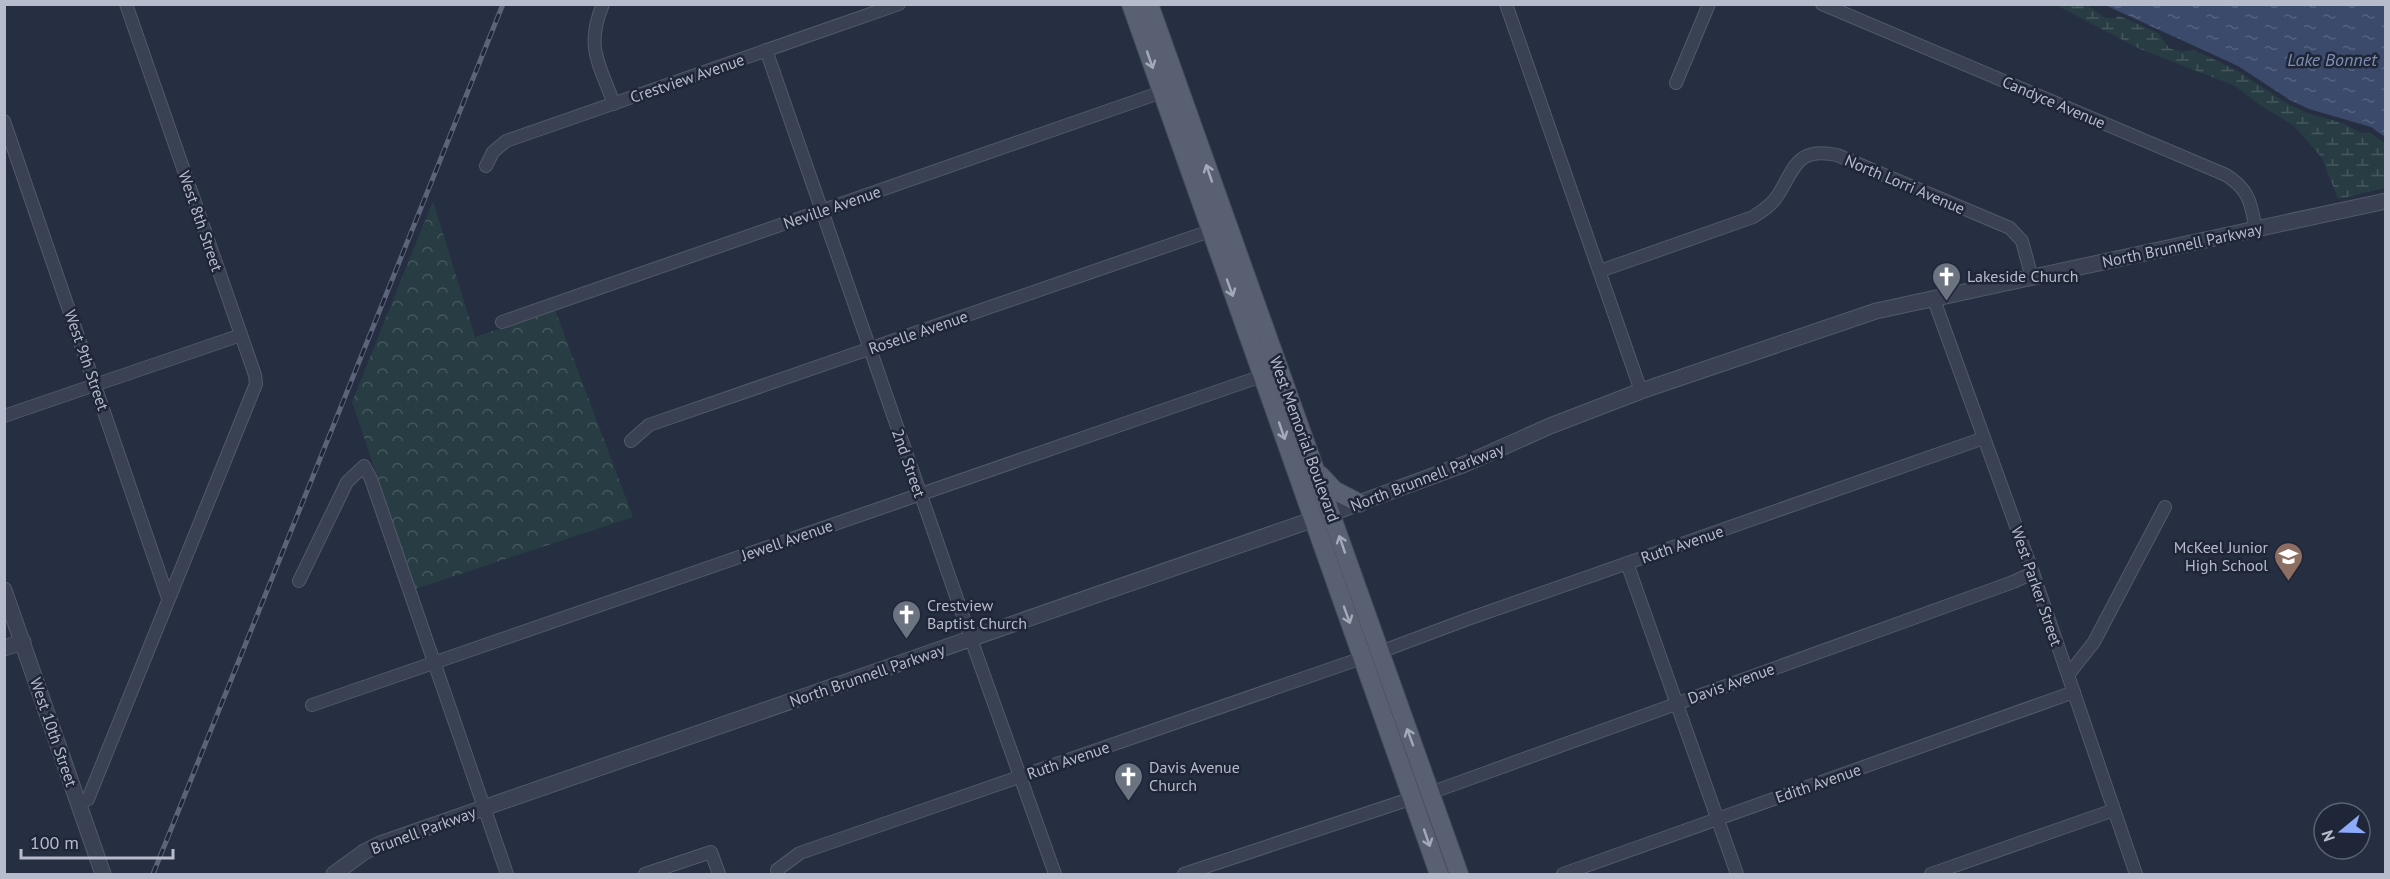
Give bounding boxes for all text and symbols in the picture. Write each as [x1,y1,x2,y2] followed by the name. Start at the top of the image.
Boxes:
[2287,48,2378,71] water label: Lake Bonnet
[627,49,747,107] street label: Crestview Avenue
[1146,50,1157,69] one-way arrow
[1999,71,2109,133] street label: Candyce Avenue
[1842,150,1968,218] street label: North Lorri Avenue
[1202,164,1213,183] one-way arrow
[174,168,228,275] street label: West 8th Street
[781,181,883,233] street label: Neville Avenue
[2100,218,2264,272] street label: North Brunnell Parkway
[1930,260,1962,302] church icon: Lakeside Church
[1967,266,2078,286] place label: Lakeside Church
[1226,278,1237,297] one-way arrow
[866,306,970,358] street label: Roselle Avenue
[60,307,114,414] street label: West 9th Street
[1266,353,1344,525] street label: West Memorial Boulevard
[1277,421,1288,440] one-way arrow
[888,426,930,500] street label: 2nd Street
[1347,438,1507,516] street label: North Brunnell Parkway
[738,515,835,565] street label: Jewell Avenue
[1638,521,1726,567] street label: Ruth Avenue
[2007,524,2067,649] street label: West Parker Street
[1336,535,1347,554] one-way arrow
[2174,537,2269,575] place label: McKeel Junior High School
[2273,540,2305,582] school or university icon: McKeel Junior High School
[927,595,1027,633] place label: Crestview Baptist Church
[890,598,922,640] church icon: Crestview Baptist Church
[1342,605,1353,624] one-way arrow
[787,639,948,711] street label: North Brunnell Parkway
[1685,658,1777,708] street label: Davis Avenue
[26,675,82,790] street label: West 10th Street
[1404,728,1415,747] one-way arrow
[1024,737,1112,783] street label: Ruth Avenue
[1149,757,1240,795] place label: Davis Avenue Church
[1772,759,1864,807] street label: Edith Avenue
[1112,760,1144,802] church icon: Davis Avenue Church
[2312,801,2372,861] north arrow
[368,802,479,858] street label: Brunell Parkway
[21,822,172,860] scale bar
[1422,828,1433,847] one-way arrow
[2317,828,2339,844] text: N
[30,831,79,854] text: 100 m

